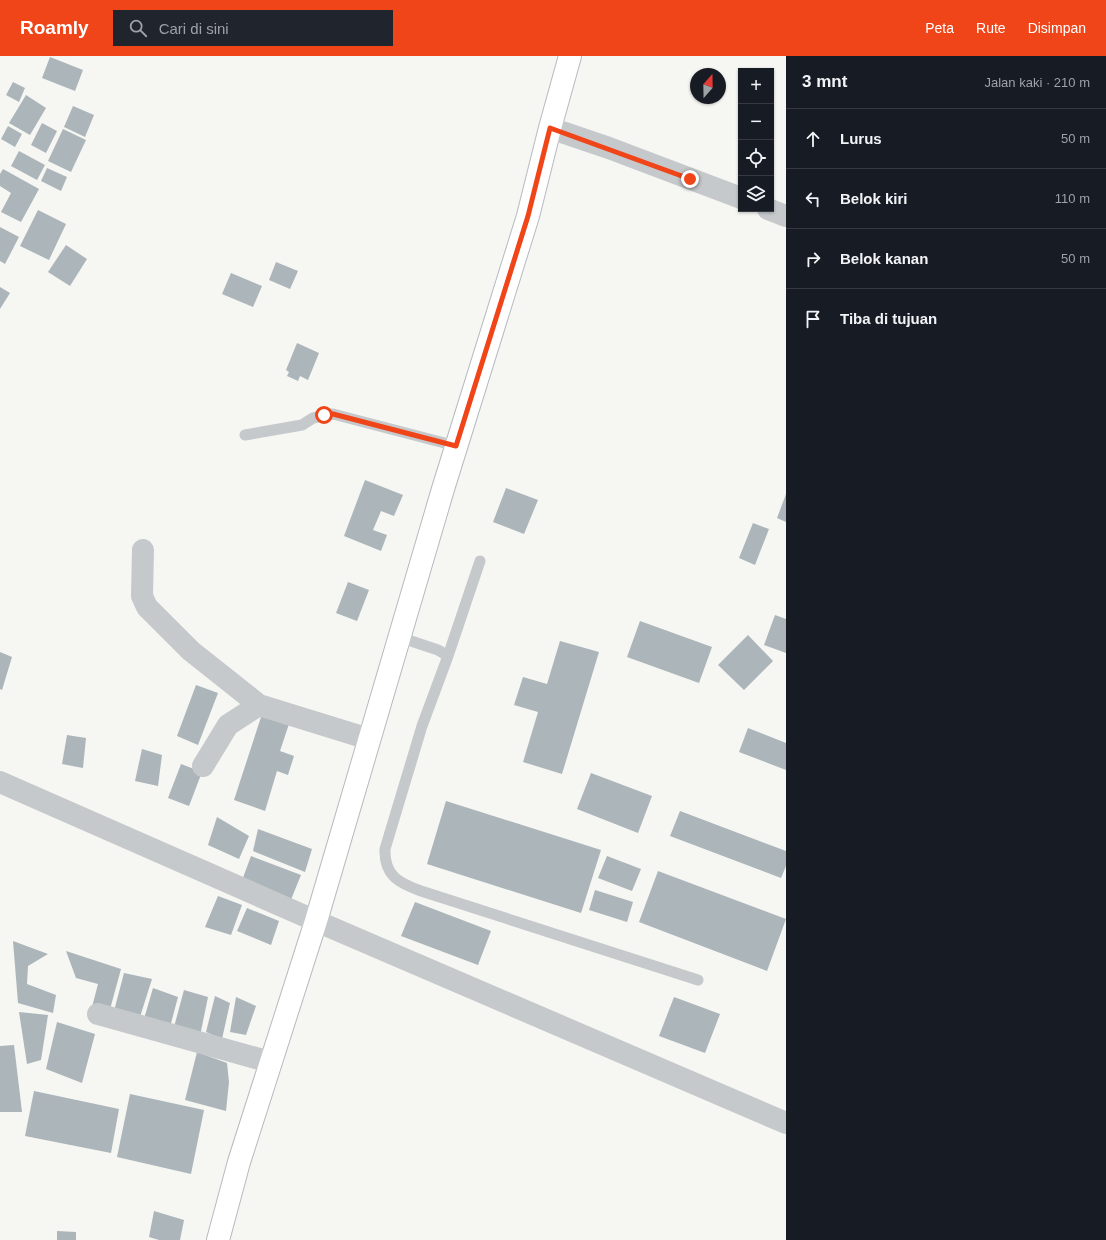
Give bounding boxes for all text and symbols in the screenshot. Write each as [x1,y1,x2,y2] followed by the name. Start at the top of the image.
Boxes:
[113,10,393,46] search box
[20,17,89,38] text: Roamly
[127,17,149,39] icon: search
[159,20,229,37] text: Cari di sini
[925,20,954,36] text: Peta
[976,20,1006,36] text: Rute
[1028,20,1086,36] text: Disimpan
[690,68,726,104] north arrow
[738,68,774,212] map controls
[738,68,774,104] button: +
[802,72,847,91] text: 3 mnt
[985,75,1090,90] text: Jalan kaki · 210 m
[738,104,774,140] button: −
[802,128,824,150] icon: ahead
[840,130,882,147] text: Lurus
[1061,131,1090,146] text: 50 m
[738,140,774,176] button: locate
[681,170,699,188] route end
[738,176,774,212] button: layers
[802,188,824,210] icon: left
[840,190,908,207] text: Belok kiri
[1055,191,1090,206] text: 110 m
[802,248,824,270] icon: right
[840,250,928,267] text: Belok kanan
[1061,251,1090,266] text: 50 m
[802,308,824,330] icon: arrive
[840,310,937,327] text: Tiba di tujuan
[315,406,333,424] route start

